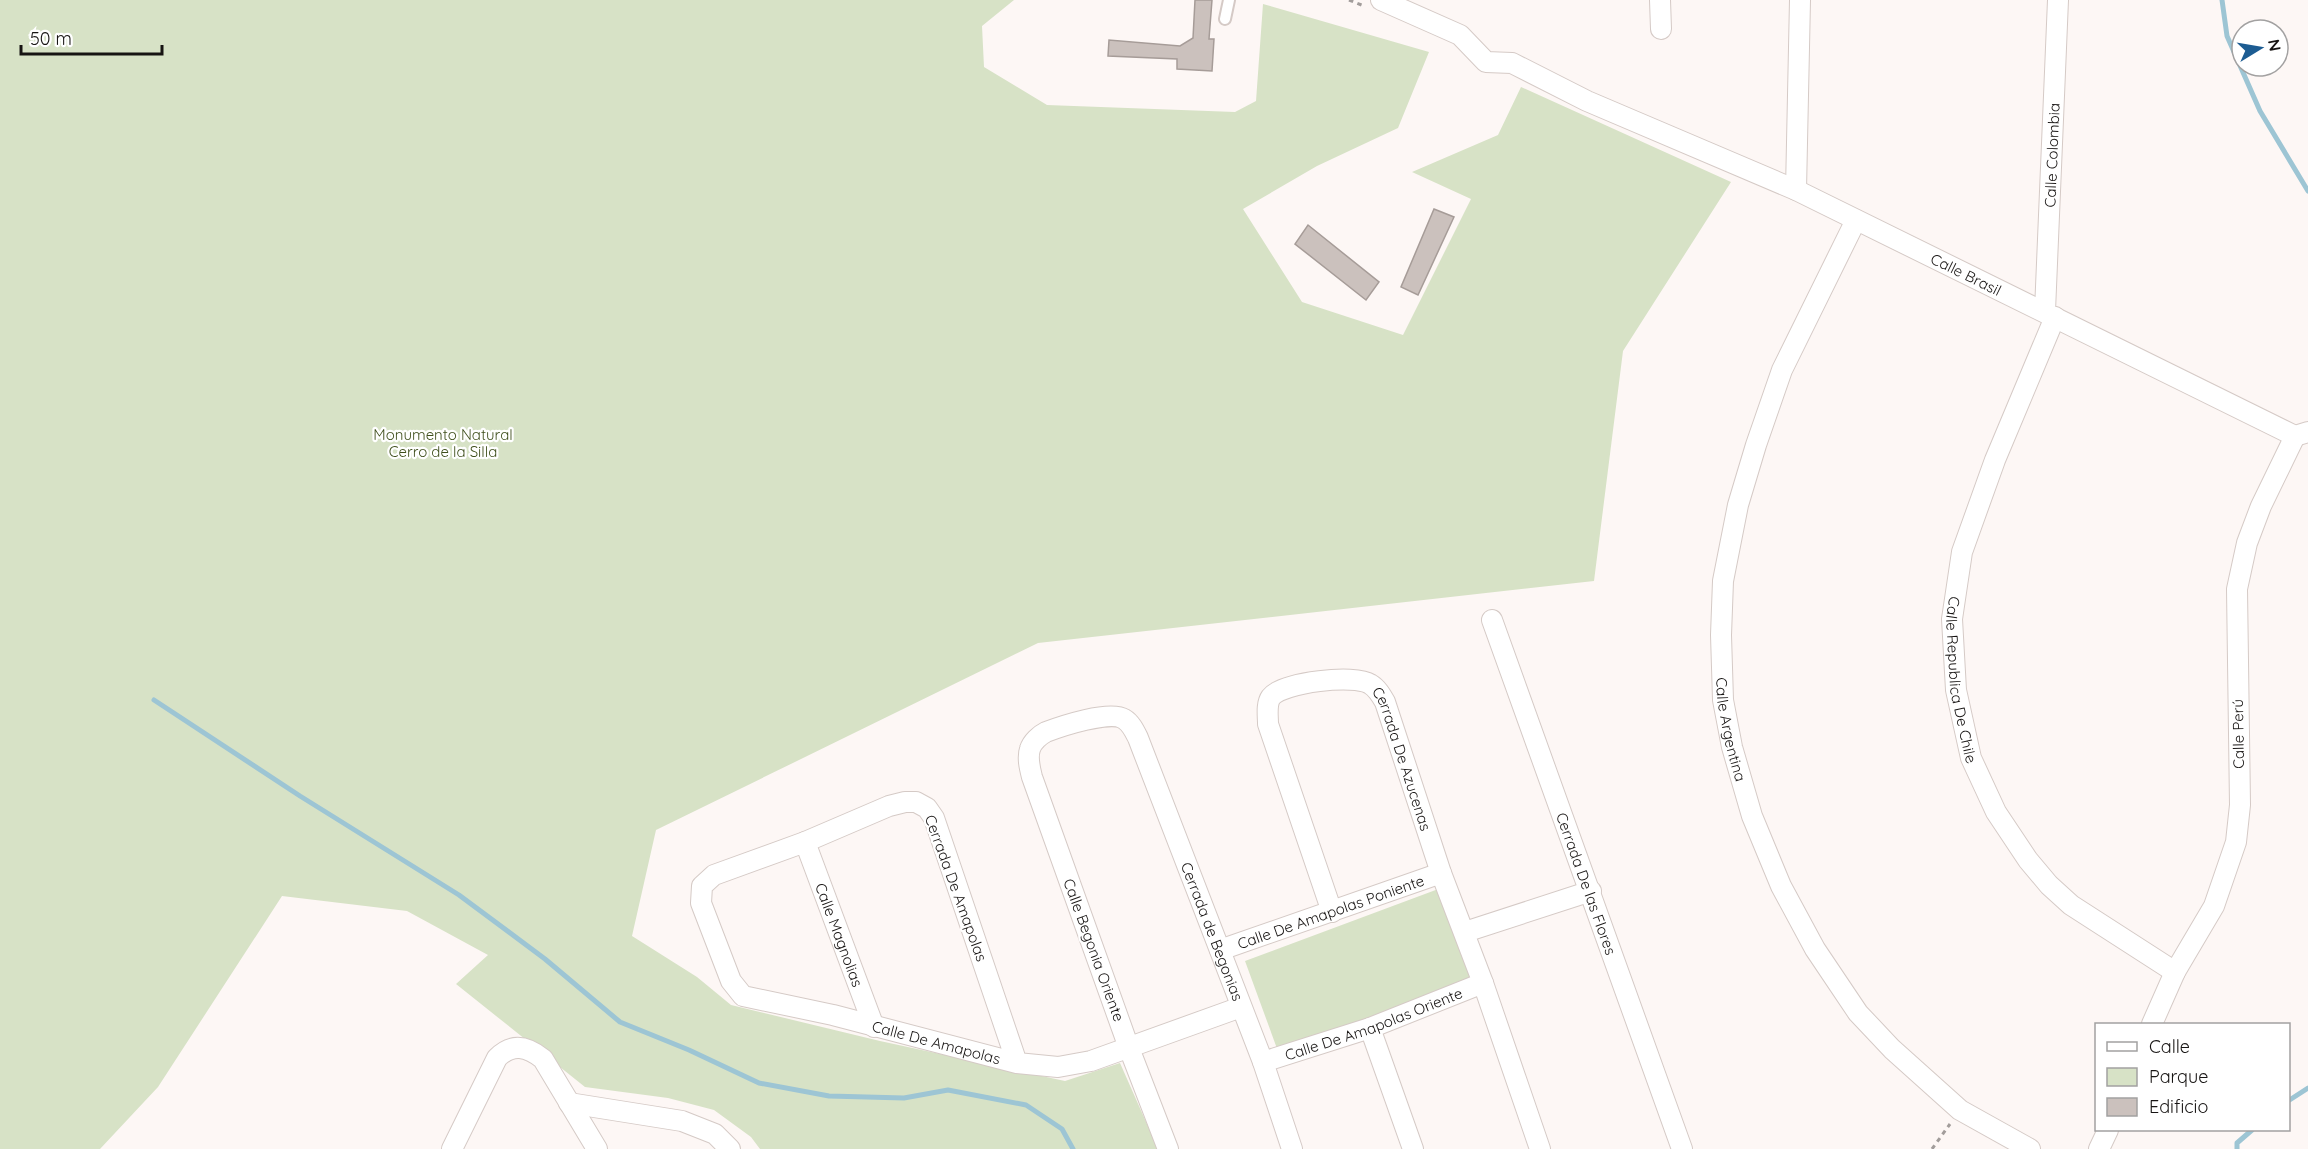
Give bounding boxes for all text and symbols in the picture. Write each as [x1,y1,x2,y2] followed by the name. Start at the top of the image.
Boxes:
[21,18,162,56] scale bar
[2230,18,2290,78] north arrow
[30,27,72,50] text: 50 m
[2264,37,2286,53] text: N
[2040,102,2063,208] street label: Calle Colombia
[1928,249,2005,299] street label: Calle Brasil
[373,425,513,461] park label: Monumento Natural Cerro de la Silla
[1943,595,1982,766] street label: Calle Republica De Chile
[1713,677,1751,783] street label: Calle Argentina
[1368,683,1436,833] street label: Cerrada De Azucenas
[2228,699,2248,769] street label: Calle Perú
[1552,810,1621,957] street label: Cerrada De las Flores
[921,812,991,964] street label: Cerrada De Amapolas
[1177,859,1248,1003] street label: Cerrada de Begonias
[1235,870,1426,953] street label: Calle De Amapolas Poniente
[1059,876,1129,1024] street label: Calle Begonia Oriente
[812,880,868,989] street label: Calle Magnolias
[1282,983,1465,1064] street label: Calle De Amapolas Oriente
[870,1016,1003,1068] street label: Calle De Amapolas
[2095,1023,2290,1131] legend
[2149,1035,2190,1058] text: Calle
[2149,1065,2208,1088] text: Parque
[2149,1095,2208,1118] text: Edificio

